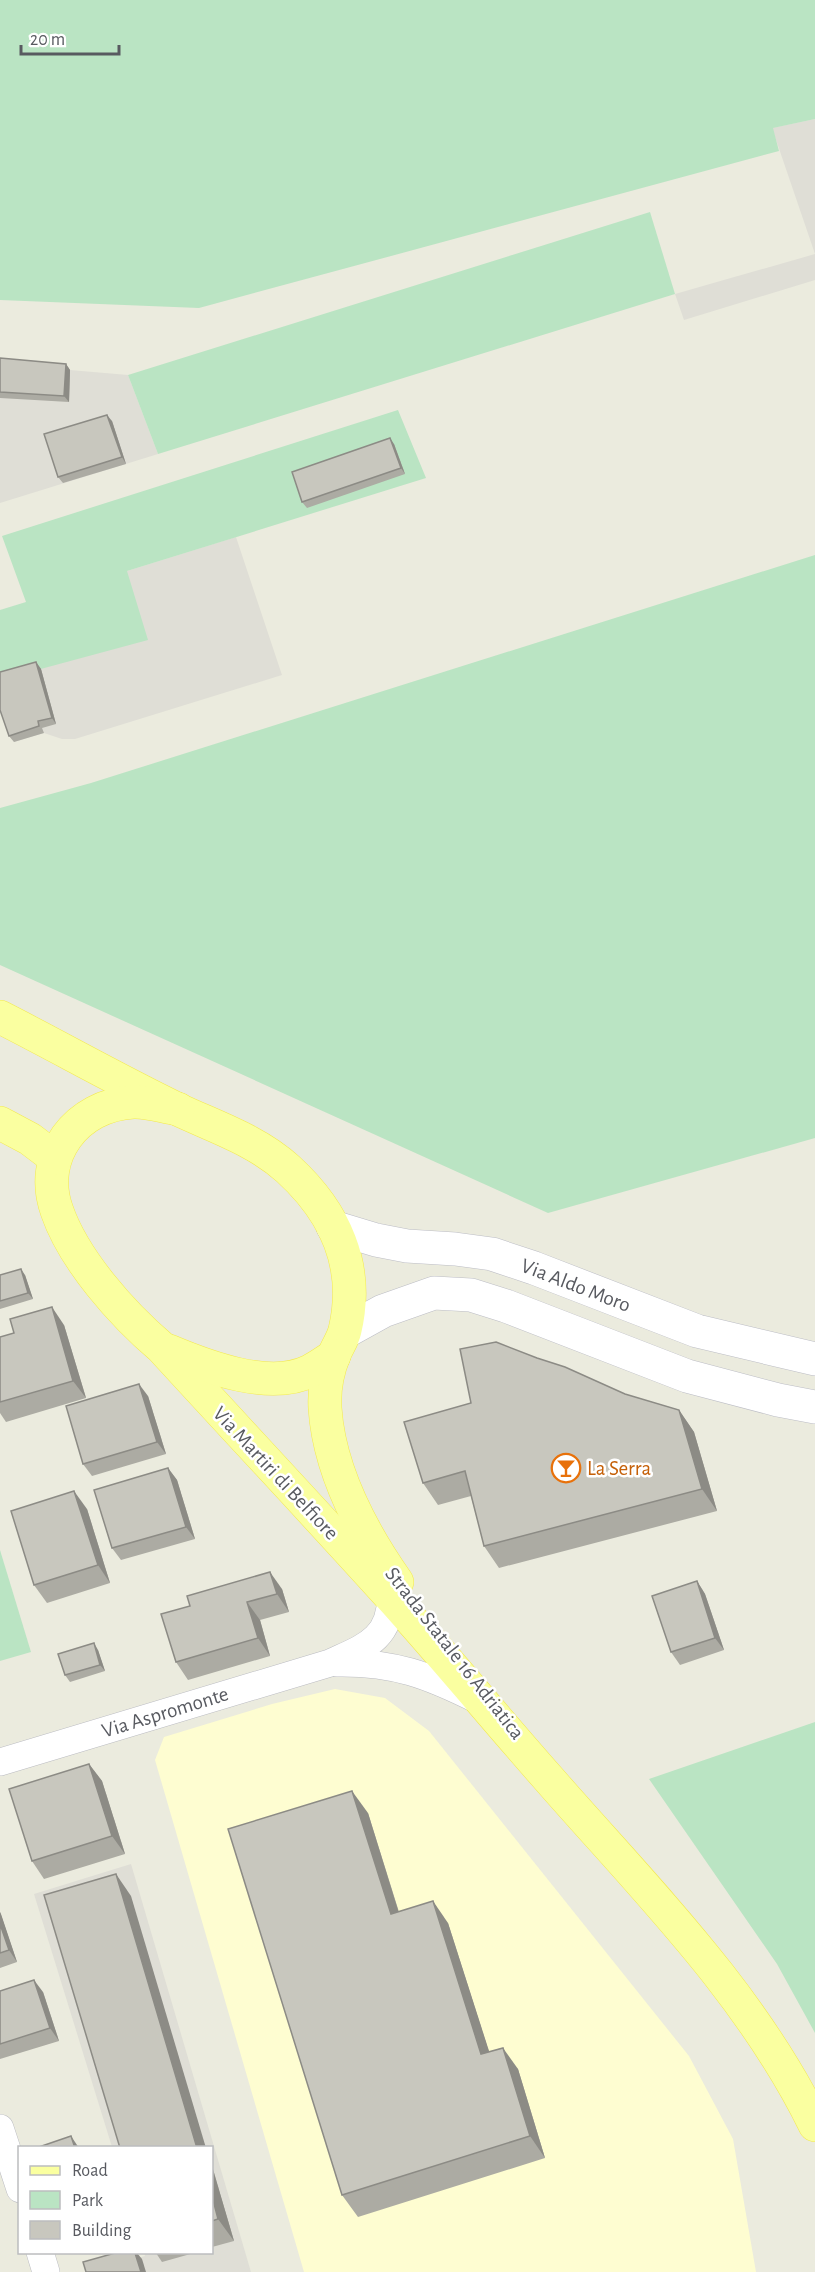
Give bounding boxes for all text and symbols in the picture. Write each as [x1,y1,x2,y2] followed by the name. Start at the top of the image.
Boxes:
[21,18,118,56] scale bar
[30,31,65,49] text: 20 m
[518,1255,633,1316] street label: Via Aldo Moro
[209,1403,342,1544] street label: Via Martiri di Belfiore
[550,1452,582,1484] bar icon: La Serra
[587,1458,651,1479] place label: La Serra
[381,1563,528,1744] street label: Strada Statale 16 Adriatica
[99,1683,231,1742] street label: Via Aspromonte
[18,2146,213,2254] legend
[72,2162,108,2180] text: Road
[72,2192,104,2210] text: Park
[72,2222,132,2240] text: Building

